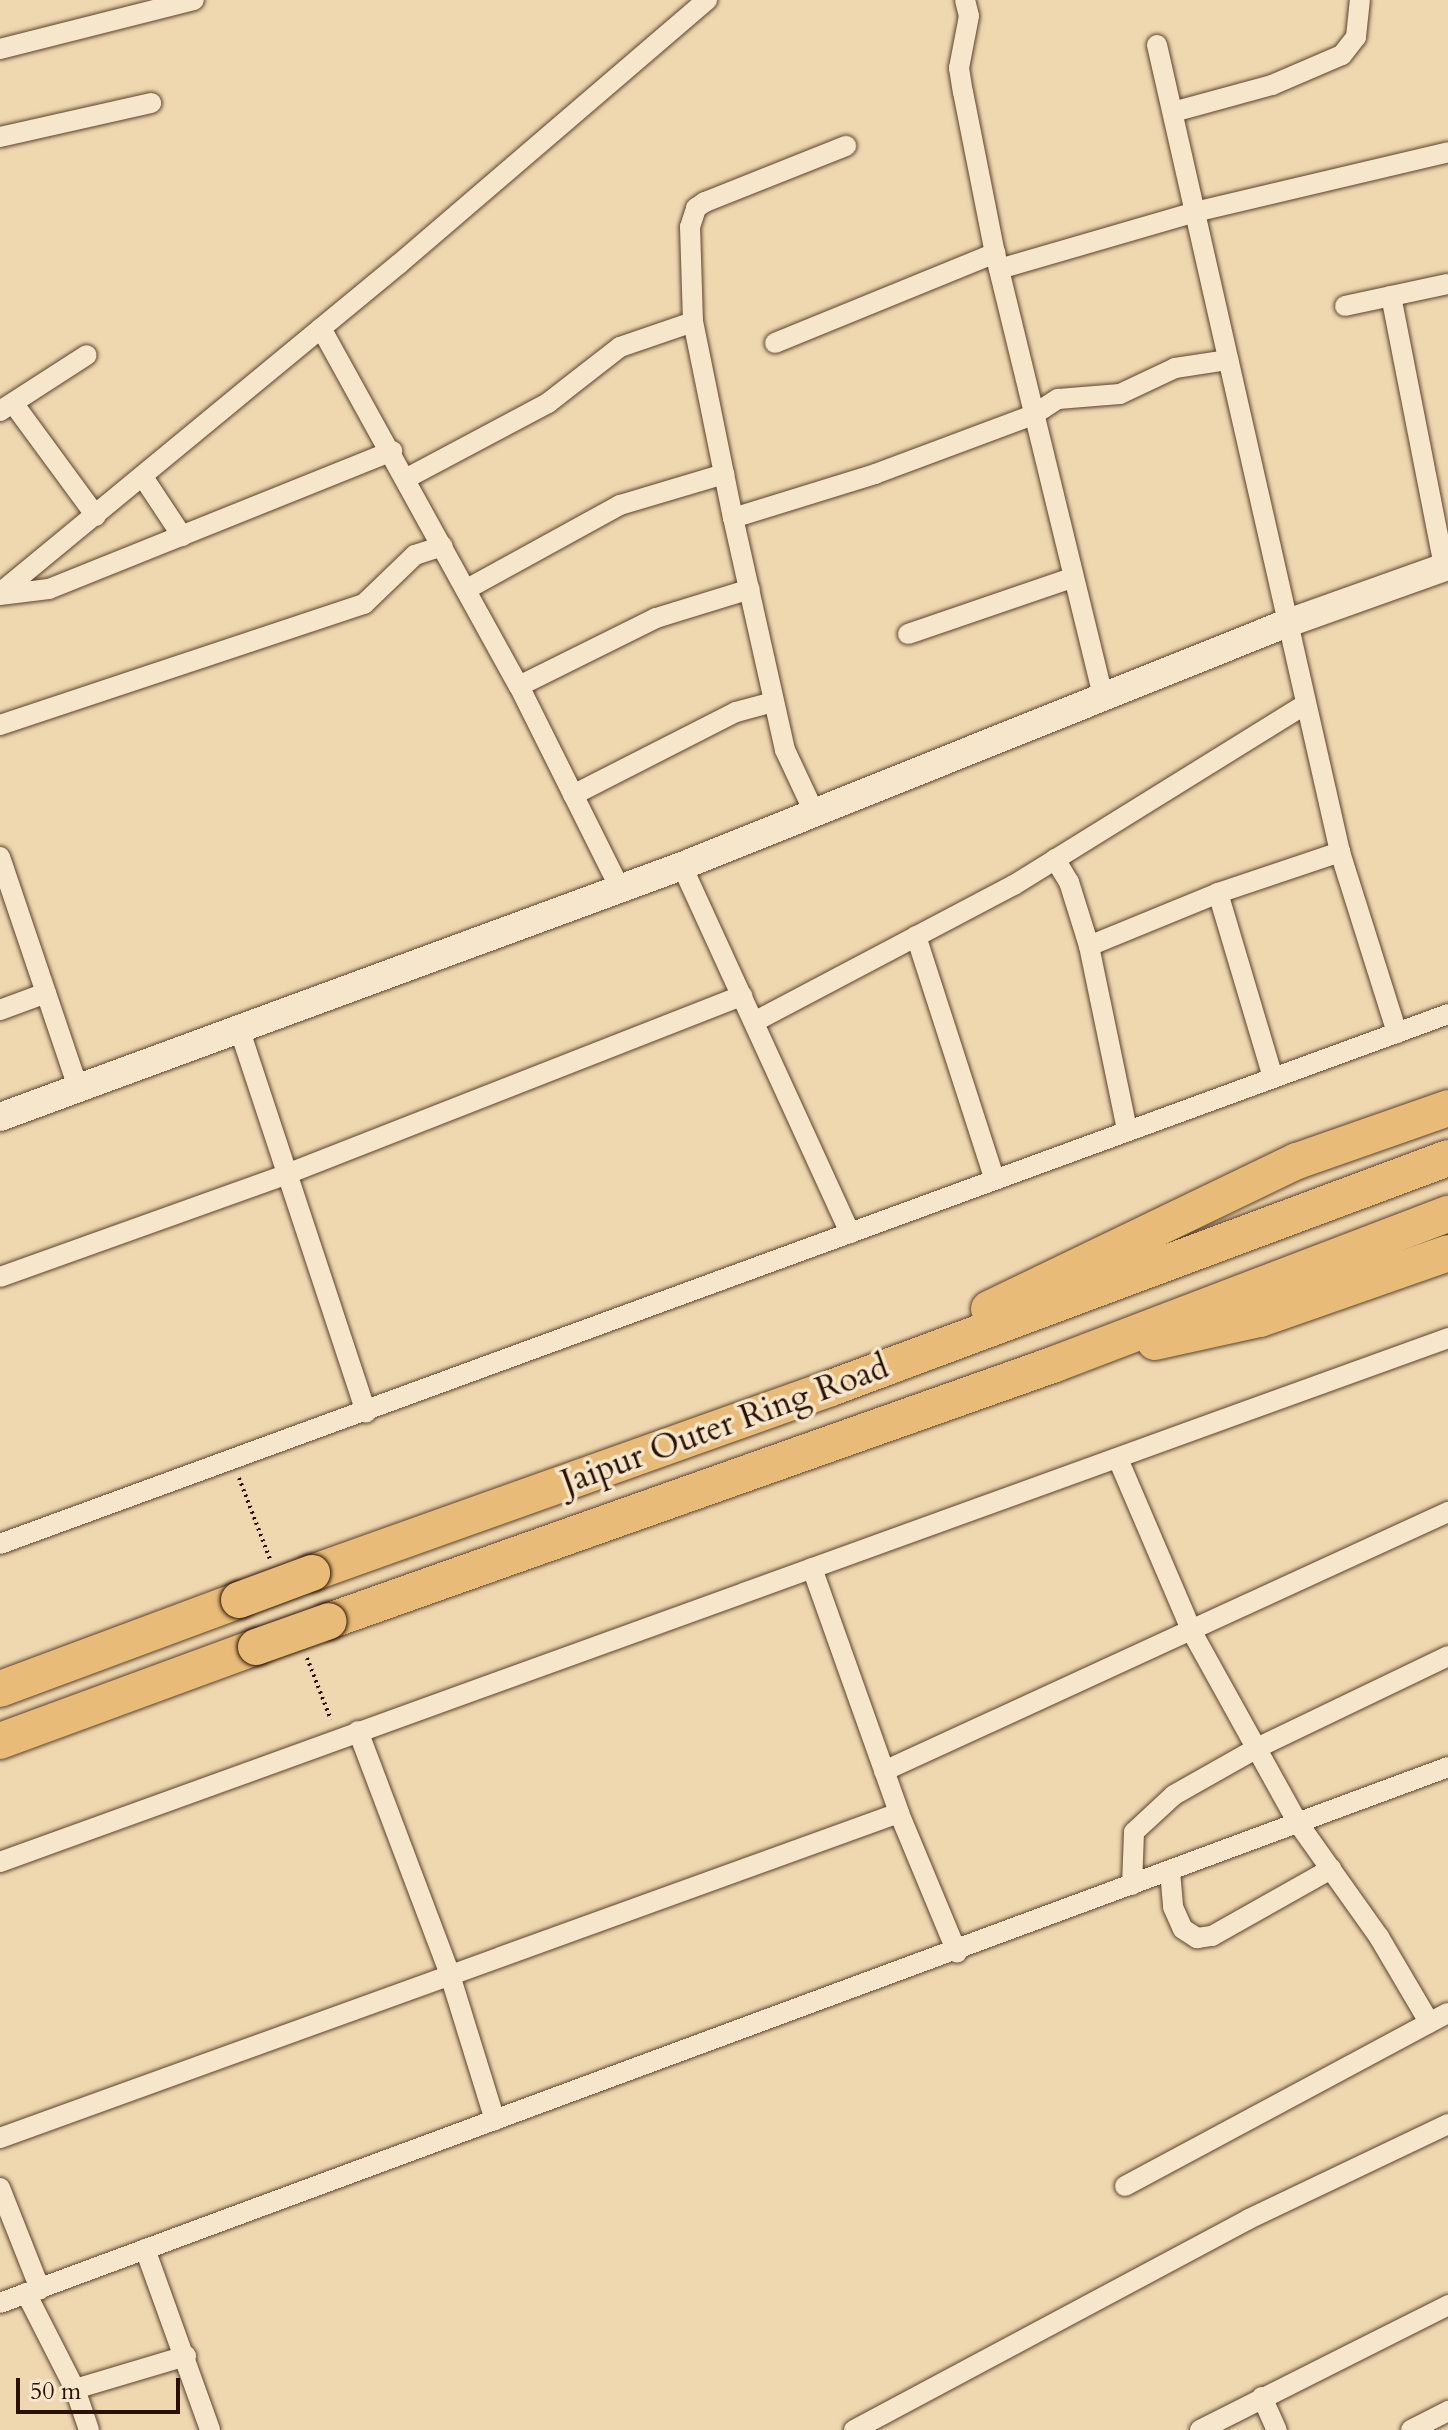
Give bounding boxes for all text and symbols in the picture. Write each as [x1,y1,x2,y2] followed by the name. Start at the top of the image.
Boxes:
[556,1347,894,1503] street label: Jaipur Outer Ring Road
[20,2362,184,2412] scale bar
[30,2375,81,2408] text: 50 m

